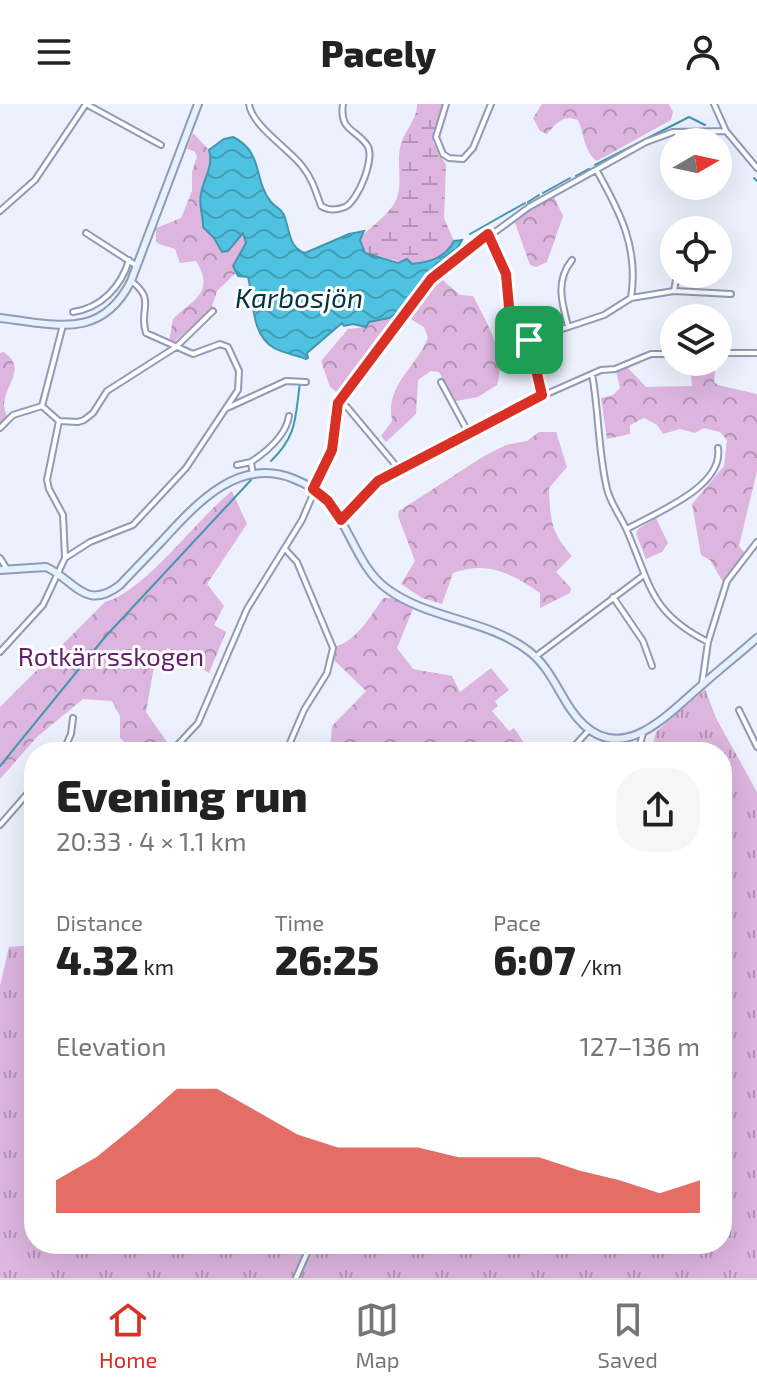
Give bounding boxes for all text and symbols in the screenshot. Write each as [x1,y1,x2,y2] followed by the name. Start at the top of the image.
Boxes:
[32,30,76,74] icon: menu
[681,30,725,74] icon: person
[321,31,436,74] text: Pacely
[660,128,732,200] north arrow
[660,128,732,376] map controls
[660,216,732,288] button: locate
[235,280,363,314] water label: Karbosjön
[660,304,732,376] button: layers
[495,306,563,374] pin
[507,318,551,362] icon: arrive
[18,640,204,671] park label: Rotkärrsskogen
[56,768,308,821] text: Evening run
[616,768,700,852] button: share
[56,825,247,856] text: 20:33 · 4 × 1.1 km
[56,909,143,935] text: Distance
[275,909,324,935] text: Time
[493,909,541,935] text: Pace
[56,935,139,983] text: 4.32
[275,935,379,983] text: 26:25
[493,935,575,983] text: 6:07
[139,953,174,979] text: km
[575,953,622,979] text: /km
[56,1030,166,1061] text: Elevation
[579,1030,700,1061] text: 127–136 m
[99,1298,157,1372] tab: Home
[355,1298,400,1372] tab: Map
[598,1298,658,1372] tab: Saved

